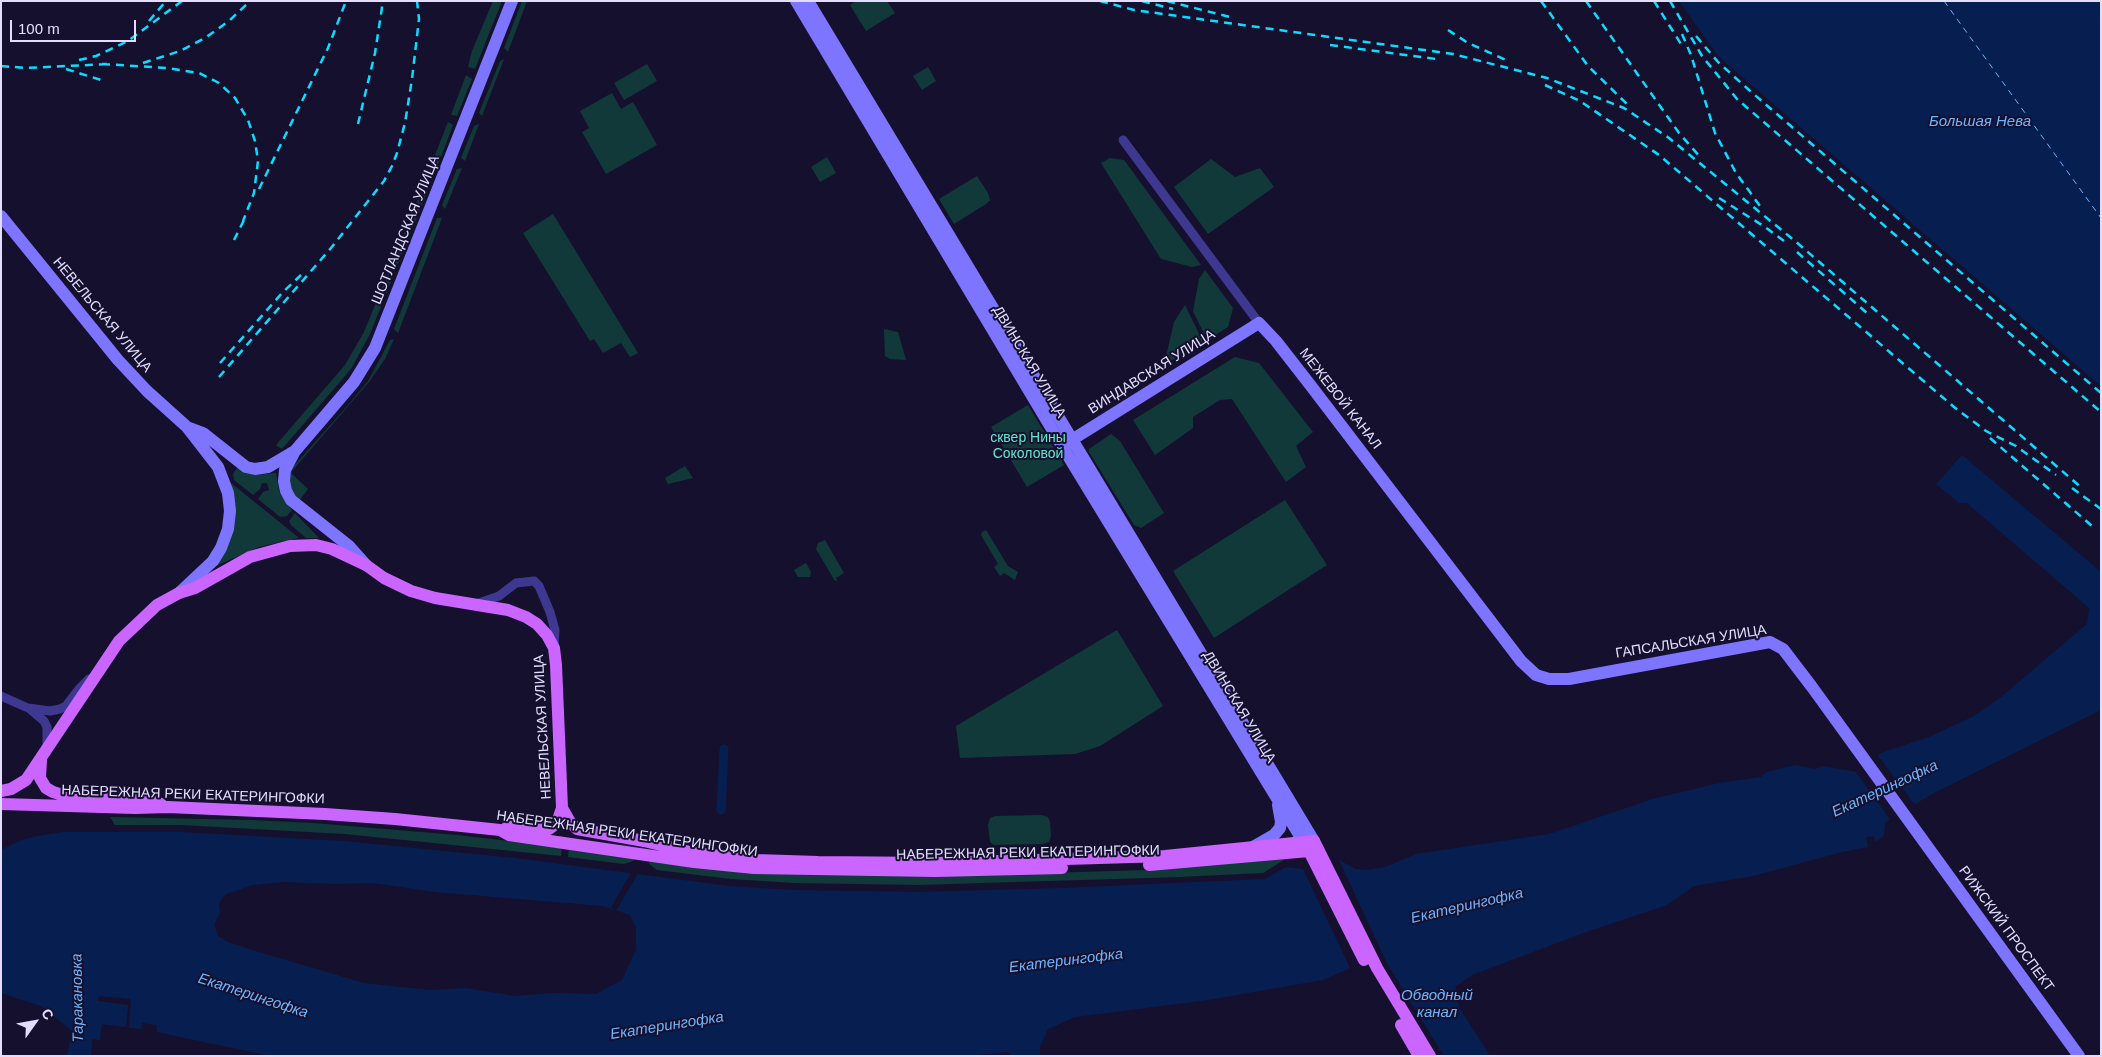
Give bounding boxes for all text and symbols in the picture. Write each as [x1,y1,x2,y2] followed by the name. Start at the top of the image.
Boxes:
[12,10,139,42] scale bar
[18,20,60,37] text: 100 m
[1929,113,2031,131] water label: Большая Нева
[368,153,444,307] street label: ШОТЛАНДСКАЯ УЛИЦА
[49,254,155,376] street label: НЕВЕЛЬСКАЯ УЛИЦА
[989,303,1069,421] street label: ДВИНСКАЯ УЛИЦА
[1086,326,1218,418] street label: ВИНДАВСКАЯ УЛИЦА
[1295,345,1385,453] street label: МЕЖЕВОЙ КАНАЛ
[990,430,1066,462] park label: сквер Нины Соколовой
[1614,622,1768,662] street label: ГАПСАЛЬСКАЯ УЛИЦА
[1199,648,1279,766] street label: ДВИНСКАЯ УЛИЦА
[531,654,555,800] street label: НЕВЕЛЬСКАЯ УЛИЦА
[1829,757,1941,821] water label: Екатерингофка
[61,782,325,808] street label: НАБЕРЕЖНАЯ РЕКИ ЕКАТЕРИНГОФКИ
[495,807,759,861] street label: НАБЕРЕЖНАЯ РЕКИ ЕКАТЕРИНГОФКИ
[896,842,1160,864] street label: НАБЕРЕЖНАЯ РЕКИ ЕКАТЕРИНГОФКИ
[1955,863,2057,995] street label: РИЖСКИЙ ПРОСПЕКТ
[1409,884,1525,928] water label: Екатерингофка
[1008,945,1124,977] water label: Екатерингофка
[68,953,88,1043] water label: Таракановка
[196,970,310,1022] water label: Екатерингофка
[1401,987,1473,1022] water label: Обводный канал
[10,997,60,1047] north arrow
[38,1006,57,1023] text: С
[609,1008,725,1044] water label: Екатерингофка

